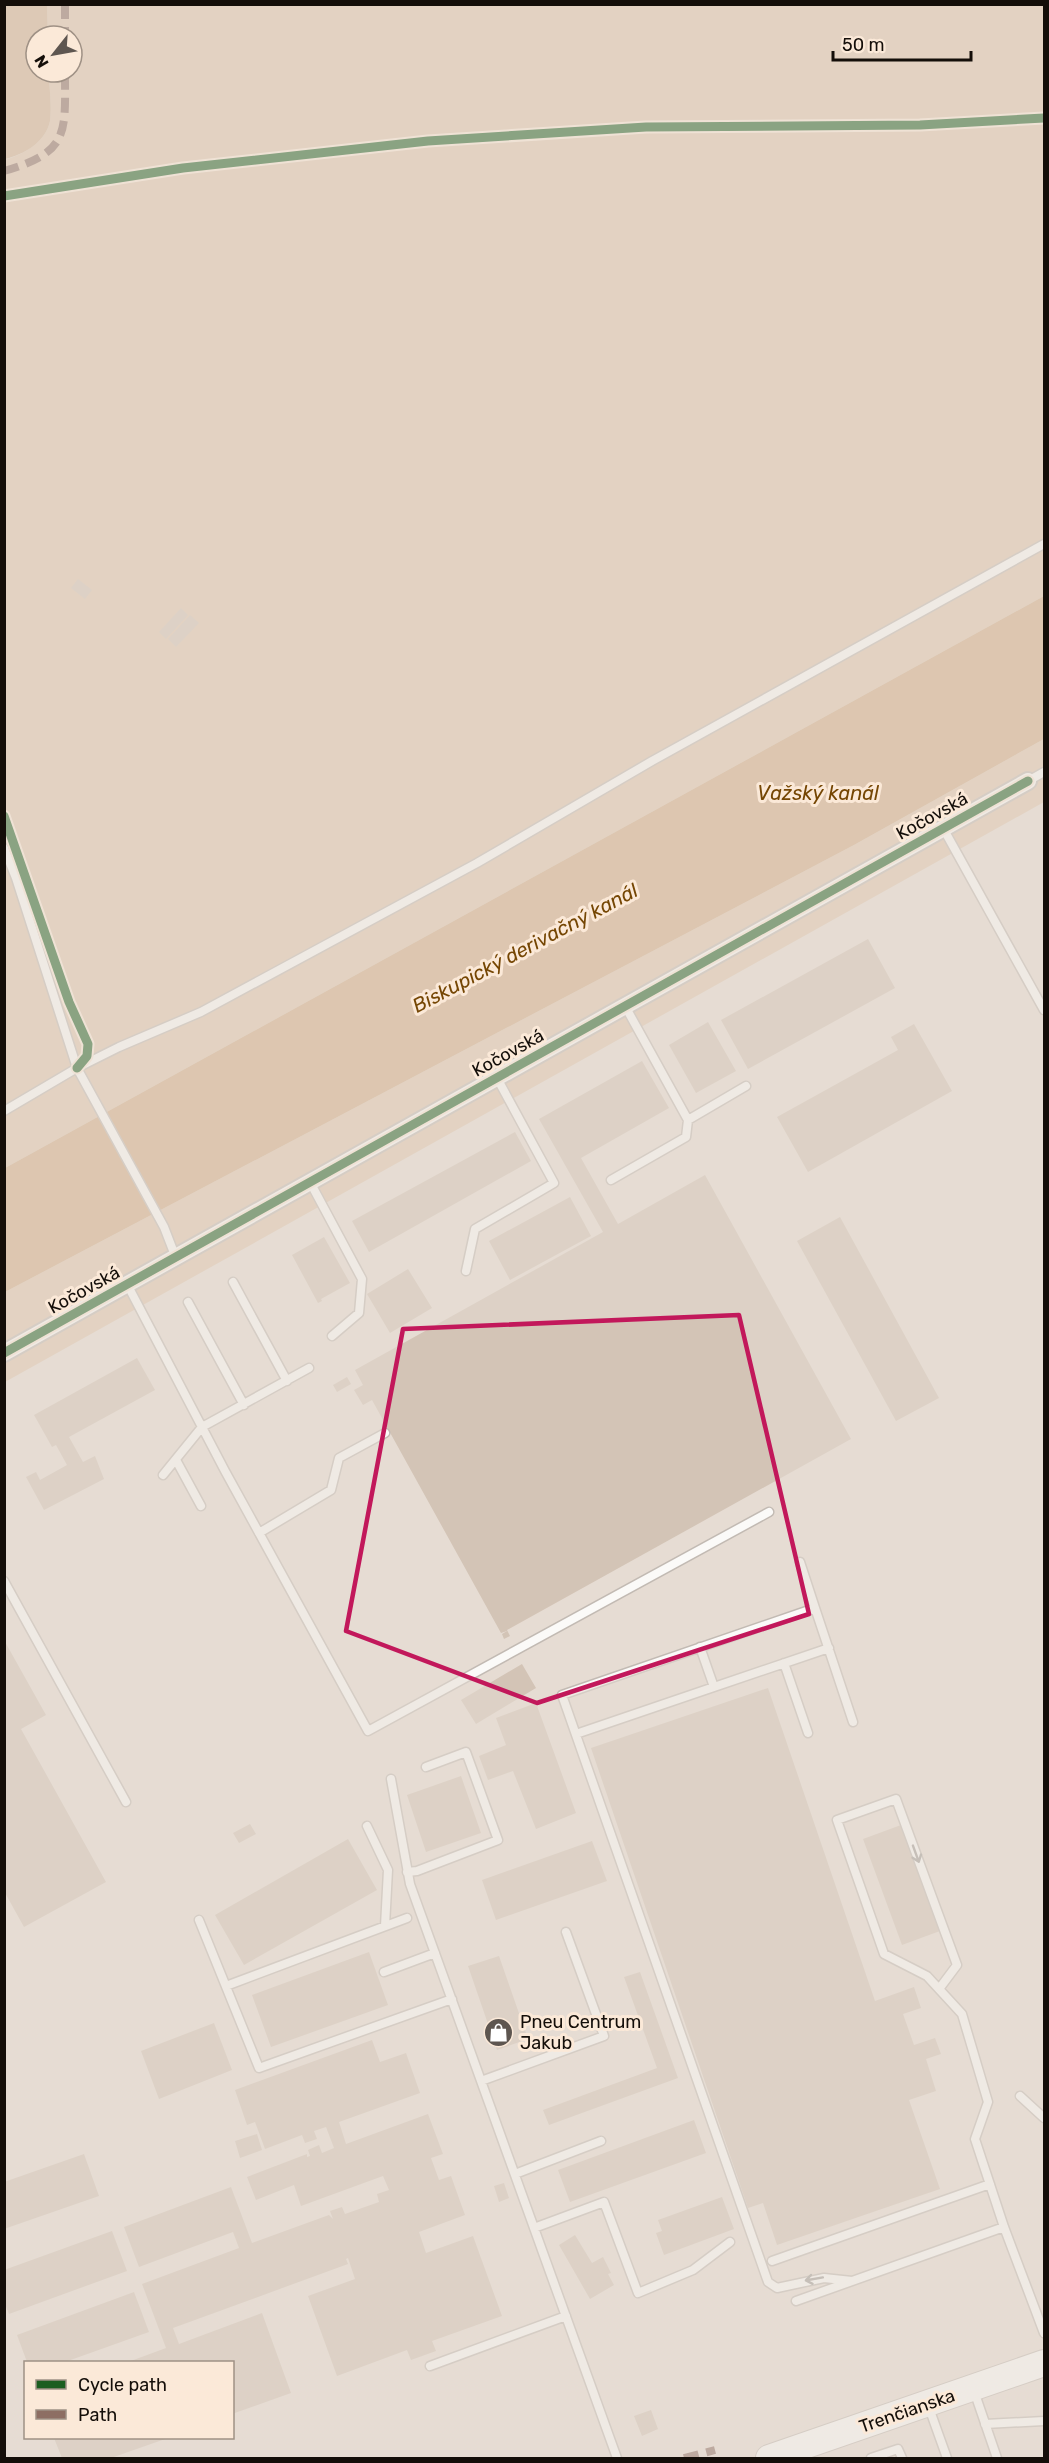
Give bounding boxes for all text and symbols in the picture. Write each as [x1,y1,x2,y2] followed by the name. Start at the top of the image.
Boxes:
[24,24,84,84] north arrow
[833,24,971,62] scale bar
[842,34,885,56] text: 50 m
[30,52,53,71] text: N
[757,781,880,805] water label: Važský kanál
[892,787,972,845] street label: Kočovská
[408,878,643,1018] water label: Biskupický derivačný kanál
[468,1024,548,1082] street label: Kočovská
[44,1261,124,1319] street label: Kočovská
[911,1844,922,1862] one-way arrow
[520,2011,641,2054] place label: Pneu Centrum Jakub
[483,2016,515,2048] shop icon: Pneu Centrum Jakub
[805,2274,825,2285] one-way arrow
[24,2361,234,2439] legend
[78,2374,167,2396] text: Cycle path
[856,2384,958,2438] street label: Trenčianska
[78,2404,117,2426] text: Path

